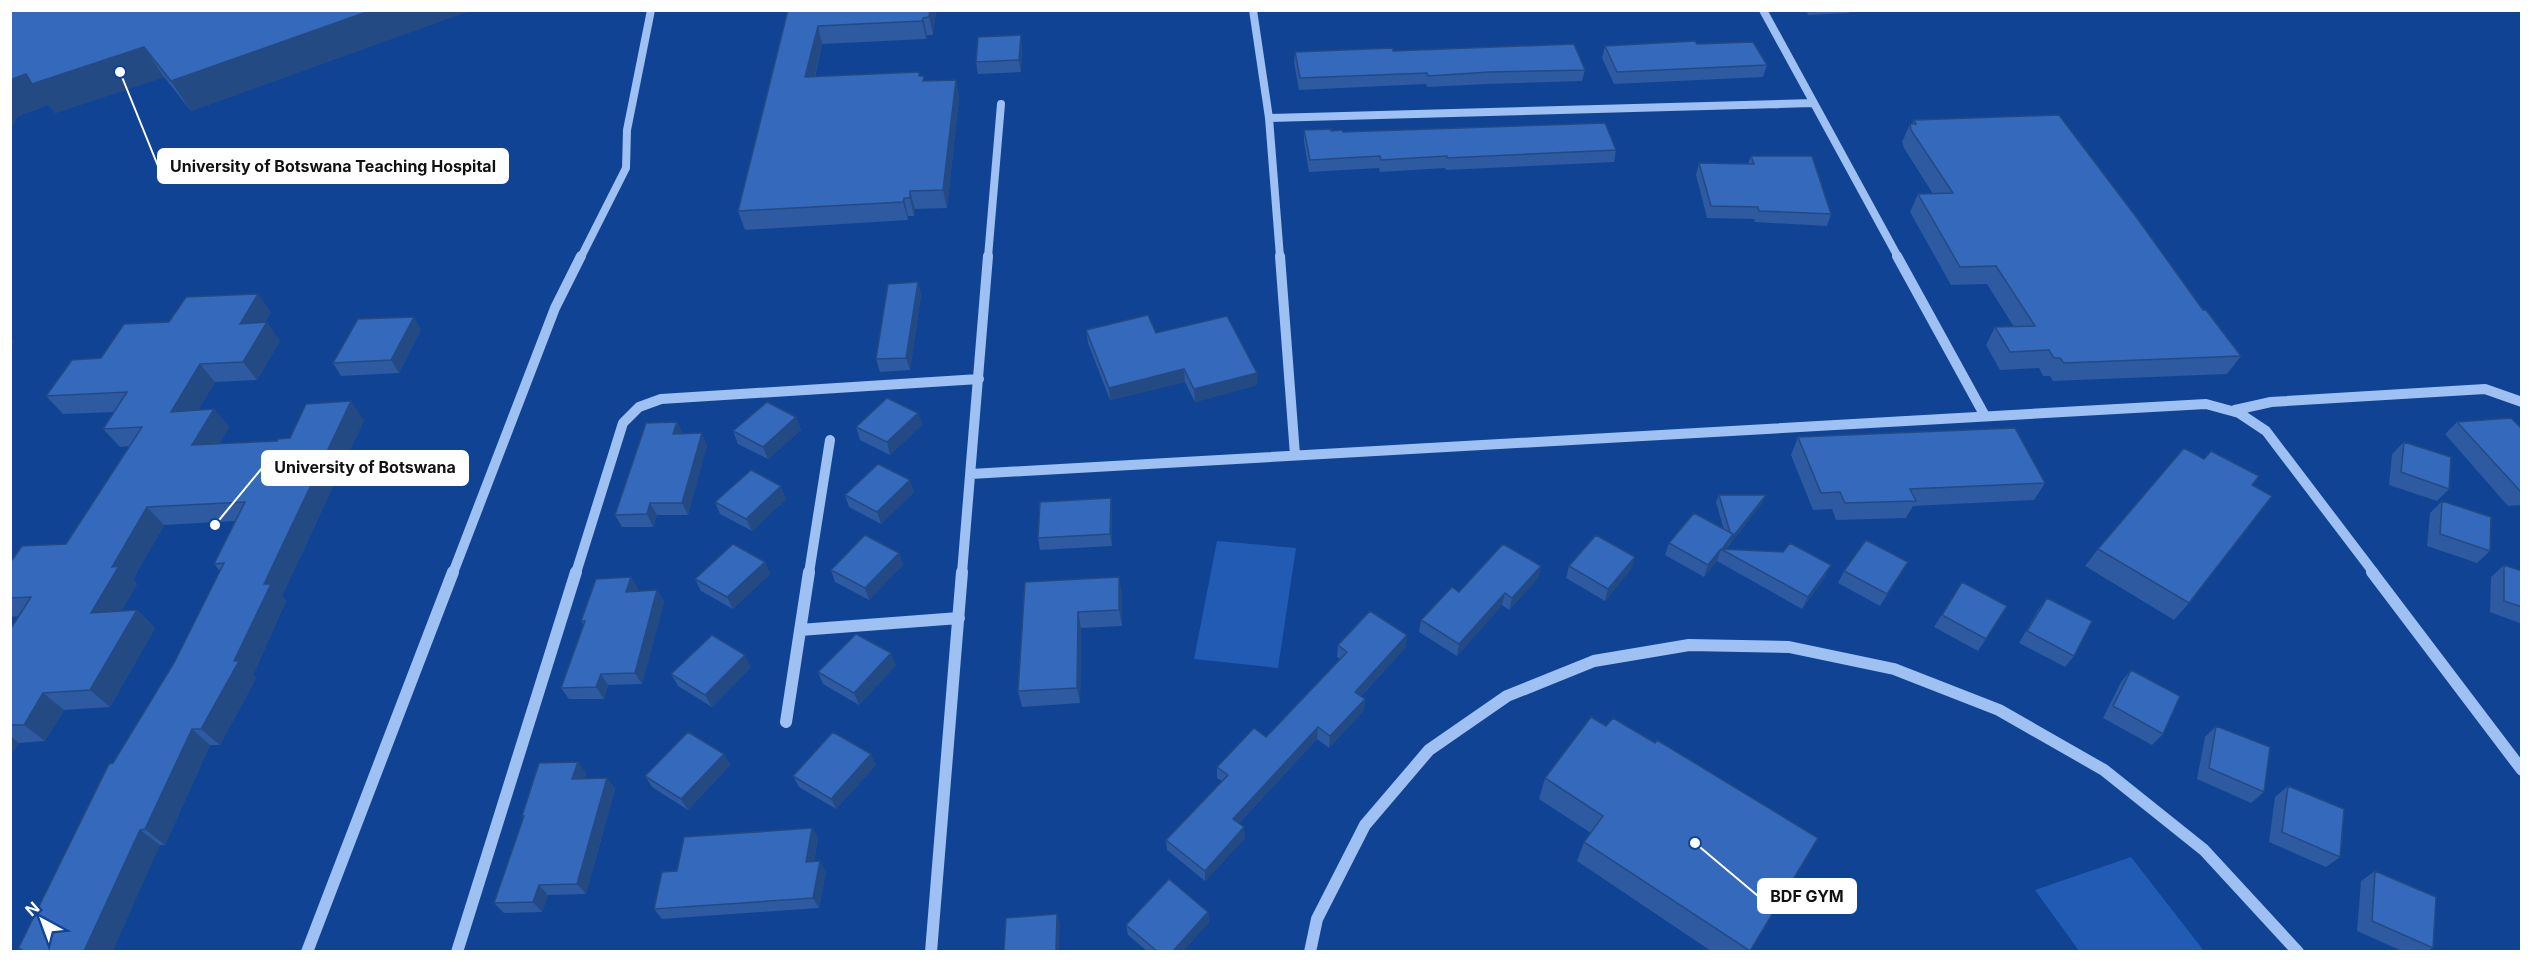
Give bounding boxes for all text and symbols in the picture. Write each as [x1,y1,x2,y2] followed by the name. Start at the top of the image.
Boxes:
[158,149,508,183] callout: University of Botswana Teaching Hospital
[170,156,496,176] text: University of Botswana Teaching Hospital
[262,451,468,485] callout: University of Botswana
[274,457,456,477] text: University of Botswana
[1758,879,1856,913] callout: BDF GYM
[1770,886,1844,906] text: BDF GYM
[12,890,72,950] north arrow
[21,897,43,920] text: N

